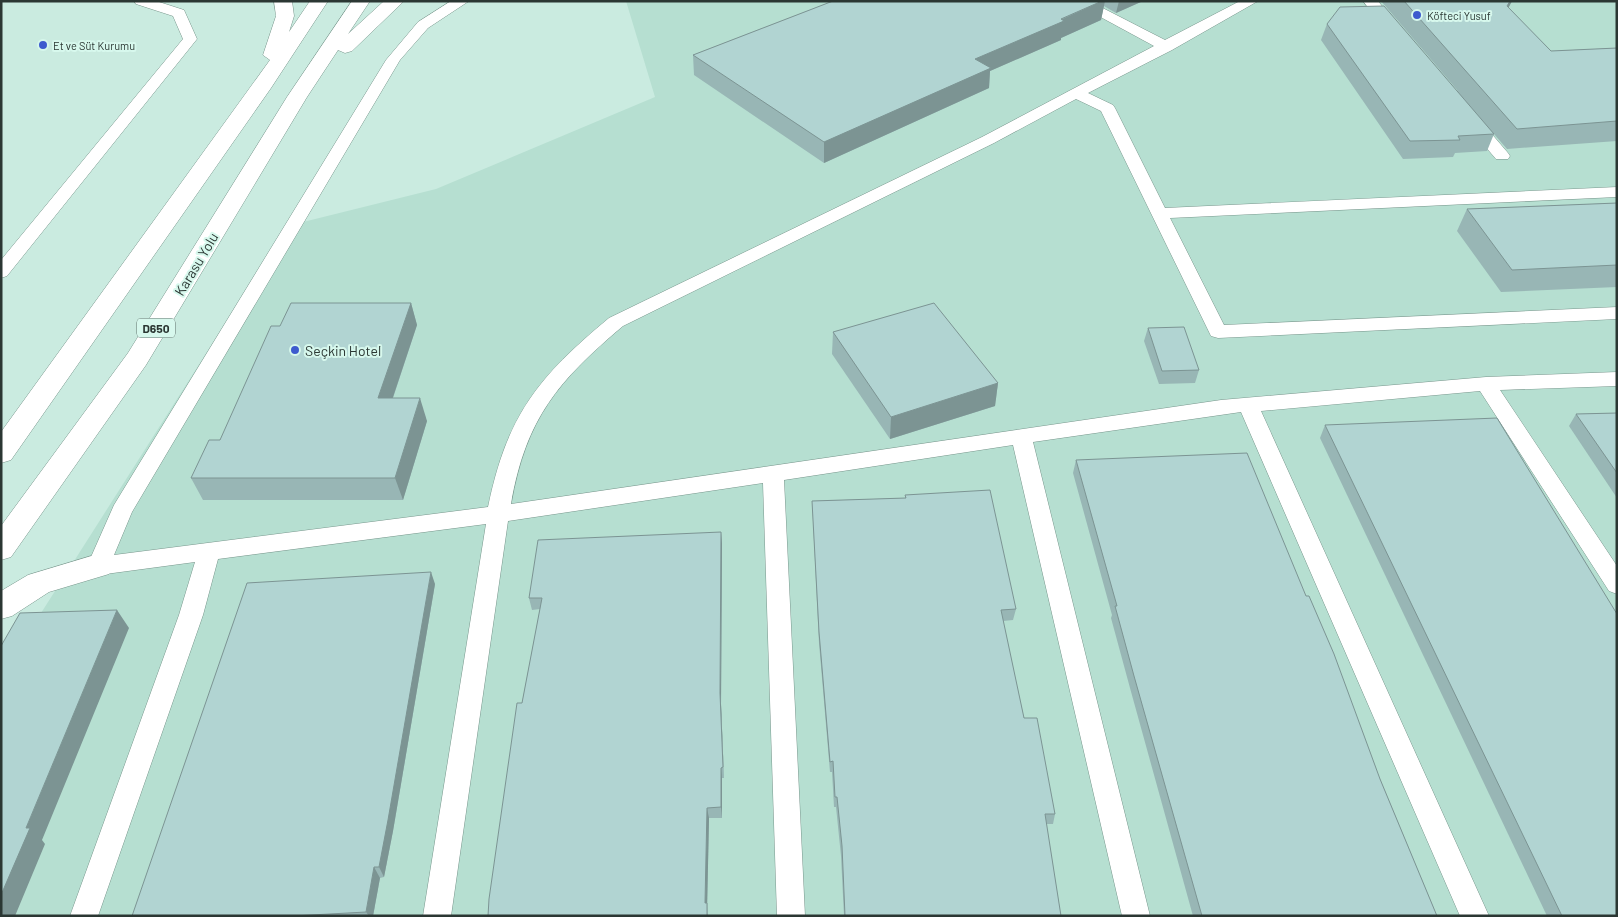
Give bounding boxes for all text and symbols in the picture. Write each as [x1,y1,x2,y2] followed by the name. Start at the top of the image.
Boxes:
[1411,9,1423,21] marker: Köfteci Yusuf
[1427,9,1491,22] place label: Köfteci Yusuf
[37,39,49,51] marker: Et ve Süt Kurumu
[53,39,135,52] place label: Et ve Süt Kurumu
[171,229,221,299] street label: Karasu Yolu
[137,318,175,338] road number: D650
[305,342,381,359] place label: Seçkin Hotel
[289,344,301,356] marker: Seçkin Hotel

